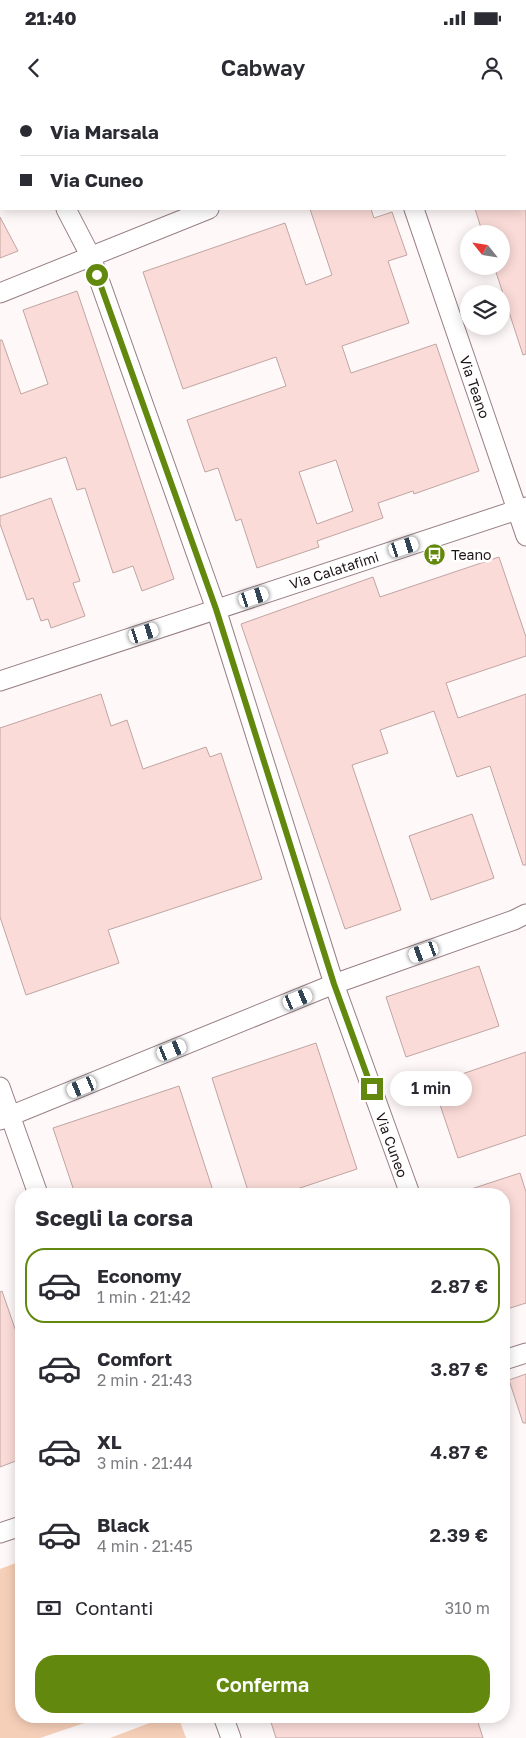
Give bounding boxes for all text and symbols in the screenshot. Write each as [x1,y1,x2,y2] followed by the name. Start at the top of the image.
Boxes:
[25,6,77,29] text: 21:40
[20,54,48,82] icon: back
[221,54,305,81] text: Cabway
[478,54,506,82] icon: person
[50,120,159,143] text: Via Marsala
[50,168,143,191] text: Via Cuneo
[460,225,510,275] north arrow
[460,225,510,335] map controls
[86,264,108,286] route start
[460,285,510,335] button: layers
[456,353,494,421] street label: Via Teano
[387,535,420,559] car
[423,542,447,566] bus stop icon: Teano
[451,546,491,563] place label: Teano
[287,548,381,592] street label: Via Calatafimi
[237,585,270,609] car
[127,621,160,645] car
[407,940,440,964] car
[281,986,314,1012] car
[155,1037,188,1063] car
[390,1072,472,1106] callout: 1 min
[65,1074,98,1100] car
[361,1078,383,1100] route end
[411,1078,451,1098] text: 1 min
[372,1110,412,1180] street label: Via Cuneo
[35,1204,193,1231] text: Scegli la corsa
[37,1263,82,1308] icon: car
[97,1264,182,1287] text: Economy
[431,1274,488,1297] text: 2.87 €
[97,1287,191,1307] text: 1 min · 21:42
[37,1346,82,1391] icon: car
[97,1347,172,1370] text: Comfort
[431,1357,488,1380] text: 3.87 €
[97,1370,192,1390] text: 2 min · 21:43
[37,1429,82,1474] icon: car
[97,1430,122,1453] text: XL
[430,1440,488,1463] text: 4.87 €
[97,1453,193,1473] text: 3 min · 21:44
[37,1512,82,1557] icon: car
[97,1513,150,1536] text: Black
[430,1523,488,1546] text: 2.39 €
[97,1536,193,1556] text: 4 min · 21:45
[35,1594,63,1622] icon: cash
[75,1596,153,1619] text: Contanti
[445,1598,490,1618] text: 310 m
[35,1655,490,1713] button: Conferma

